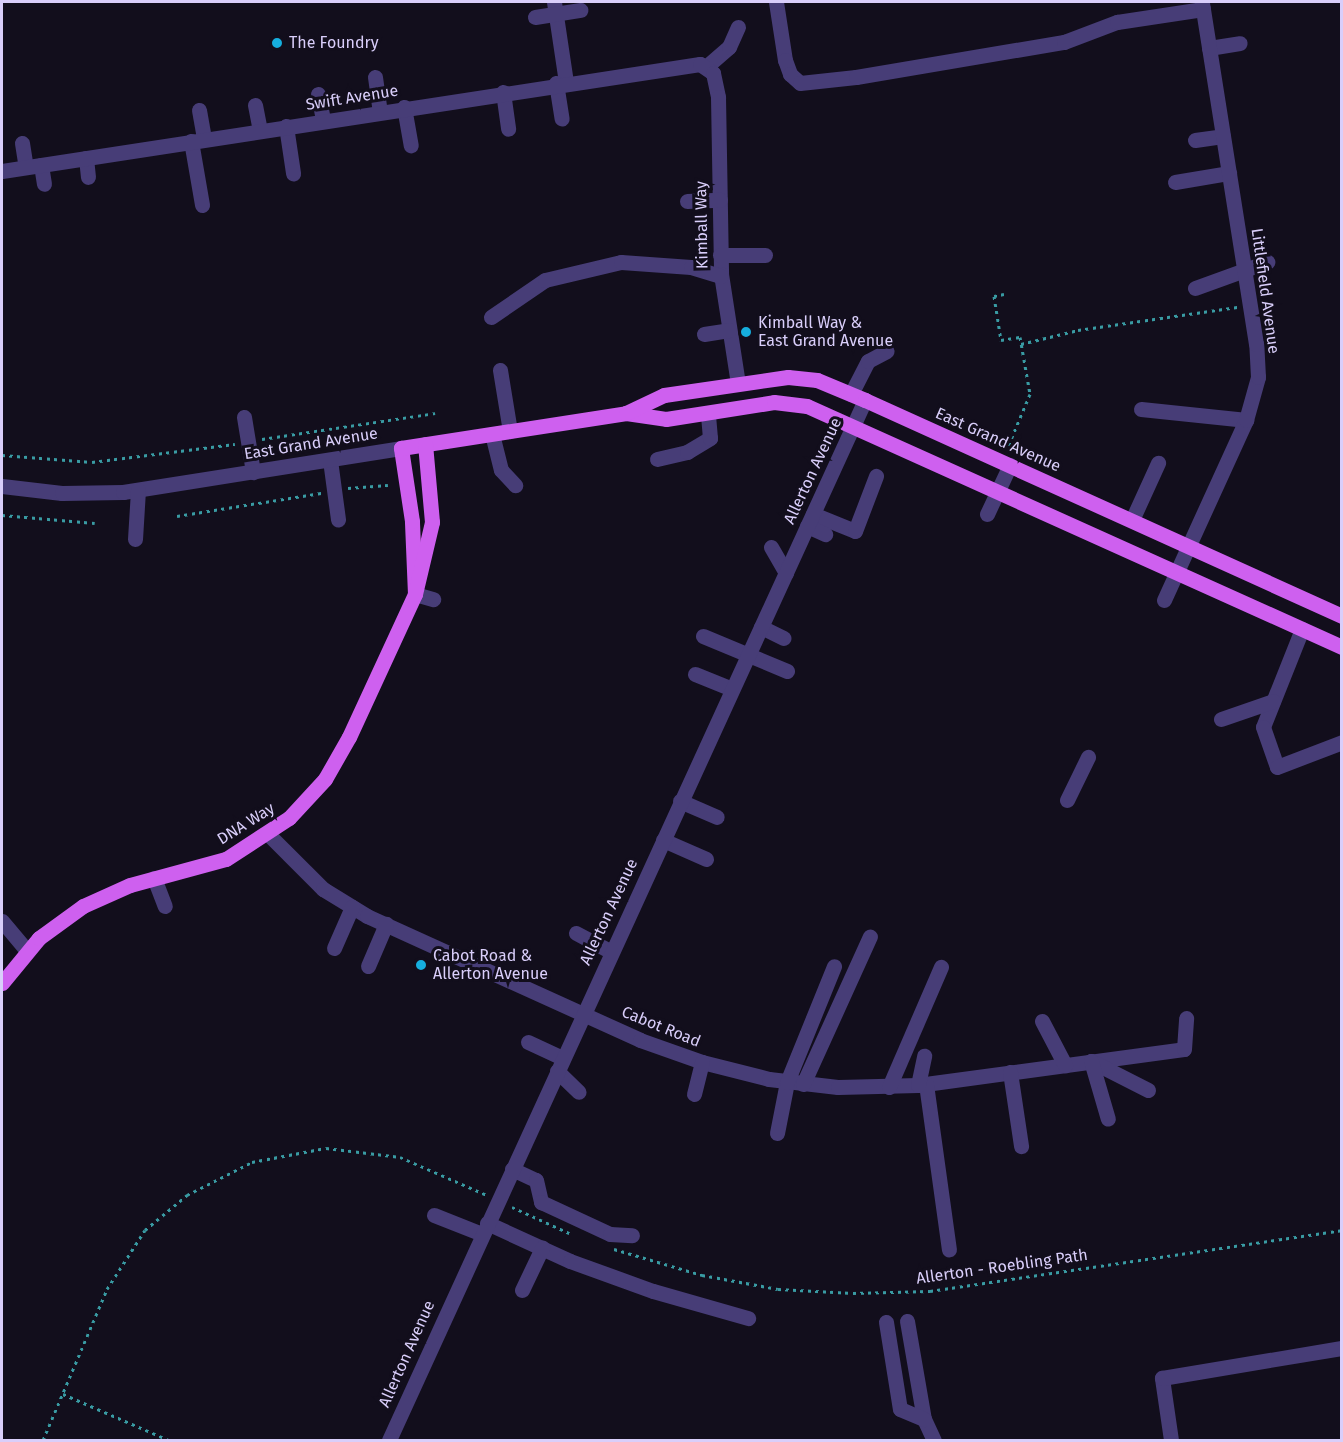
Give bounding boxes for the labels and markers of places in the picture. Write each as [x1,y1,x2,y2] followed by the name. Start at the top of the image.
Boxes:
[289,33,379,53] place label: The Foundry
[270,36,284,50] marker: The Foundry
[758,313,893,351] place label: Kimball Way & East Grand Avenue
[739,325,753,339] marker: Kimball Way & East Grand Avenue
[433,946,548,984] place label: Cabot Road & Allerton Avenue
[414,958,428,972] marker: Cabot Road & Allerton Avenue

